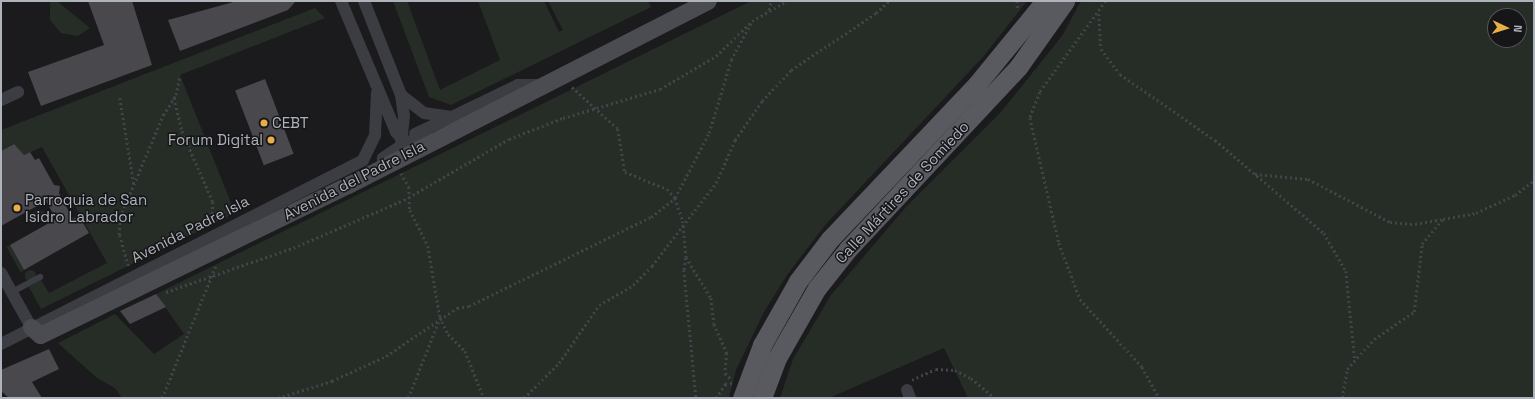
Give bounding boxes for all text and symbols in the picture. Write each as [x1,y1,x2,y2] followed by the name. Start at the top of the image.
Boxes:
[1487,8,1527,48] north arrow
[1511,25,1525,33] text: N
[272,114,309,132] place label: CEBT
[832,117,972,267] street label: Calle Mártires de Somiedo
[259,118,269,128] marker: CEBT
[168,131,263,149] place label: Forum Digital
[266,135,276,145] marker: Forum Digital
[280,137,428,223] street label: Avenida del Padre Isla
[25,190,147,225] place label: Parroquia de San Isidro Labrador
[128,192,252,266] street label: Avenida Padre Isla
[12,203,22,213] marker: Parroquia de San Isidro Labrador

